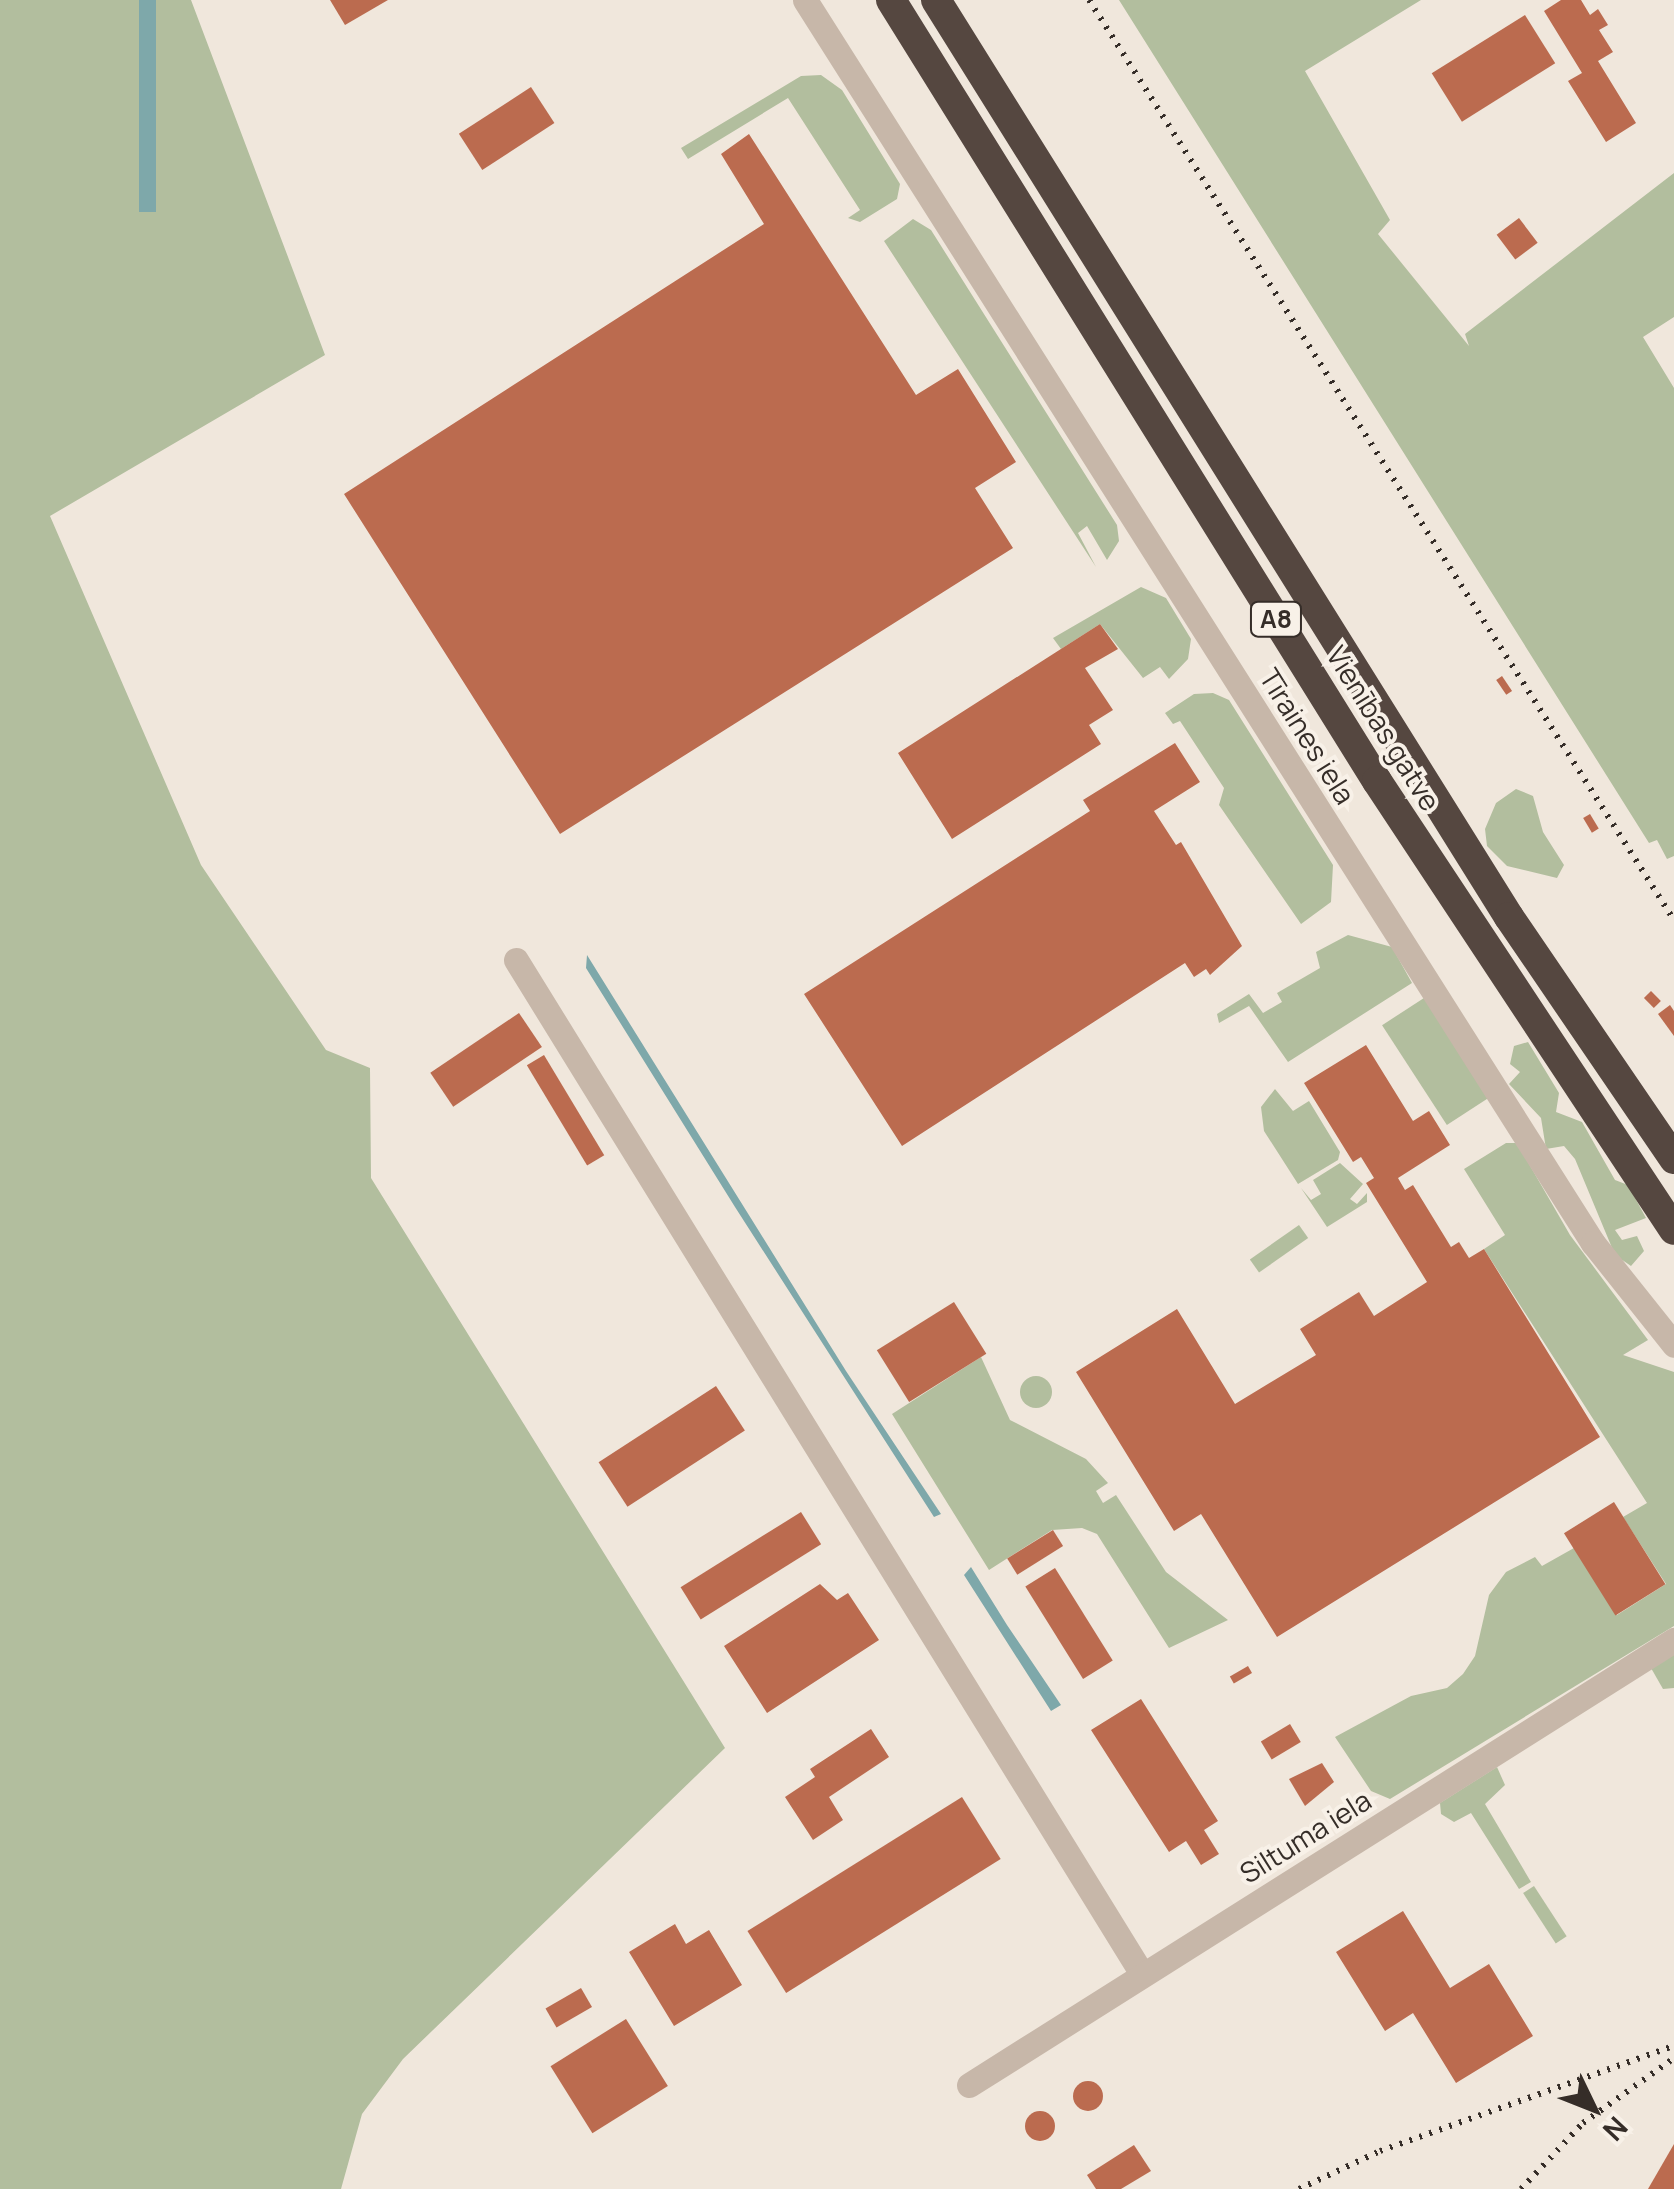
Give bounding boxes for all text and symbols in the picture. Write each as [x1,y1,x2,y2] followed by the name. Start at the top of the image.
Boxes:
[1248,599,1304,639] road number: A8
[1320,639,1448,817] street label: Vienības gatve
[1253,662,1363,810] street label: Tīraines iela
[1233,1783,1377,1889] street label: Siltuma iela
[1544,2059,1644,2159] north arrow
[1595,2109,1637,2150] text: N

